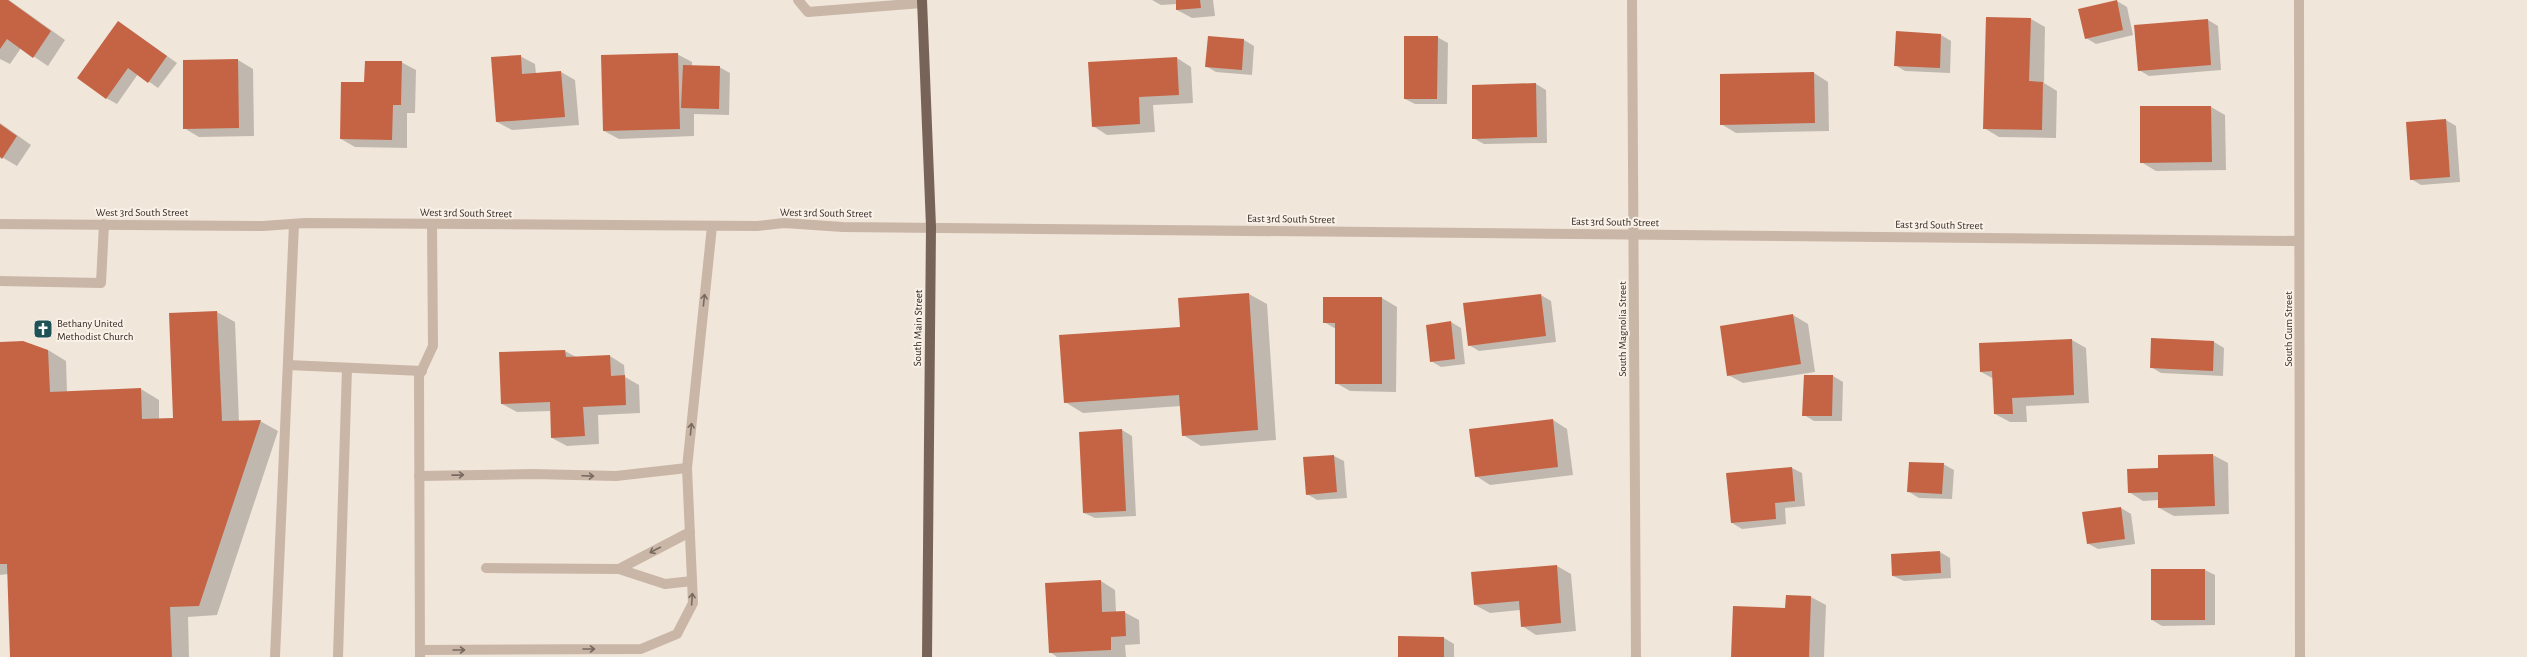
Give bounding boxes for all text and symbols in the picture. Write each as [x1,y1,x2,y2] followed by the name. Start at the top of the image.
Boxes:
[96,207,189,218] street label: West 3rd South Street
[420,207,513,219] street label: West 3rd South Street
[780,207,873,219] street label: West 3rd South Street
[1247,213,1336,225] street label: East 3rd South Street
[1571,216,1660,228] street label: East 3rd South Street
[1895,219,1984,231] street label: East 3rd South Street
[1617,281,1628,377] street label: South Magnolia Street
[912,289,924,366] street label: South Main Street
[2283,291,2294,367] street label: South Gum Street
[701,294,708,307] one-way arrow
[32,318,54,340] church icon: Bethany United Methodist Church
[57,318,133,342] place label: Bethany United Methodist Church
[688,423,695,436] one-way arrow
[451,471,464,479] one-way arrow
[581,472,594,479] one-way arrow
[649,547,661,554] one-way arrow
[689,593,696,606] one-way arrow
[582,645,595,653] one-way arrow
[452,646,465,654] one-way arrow

